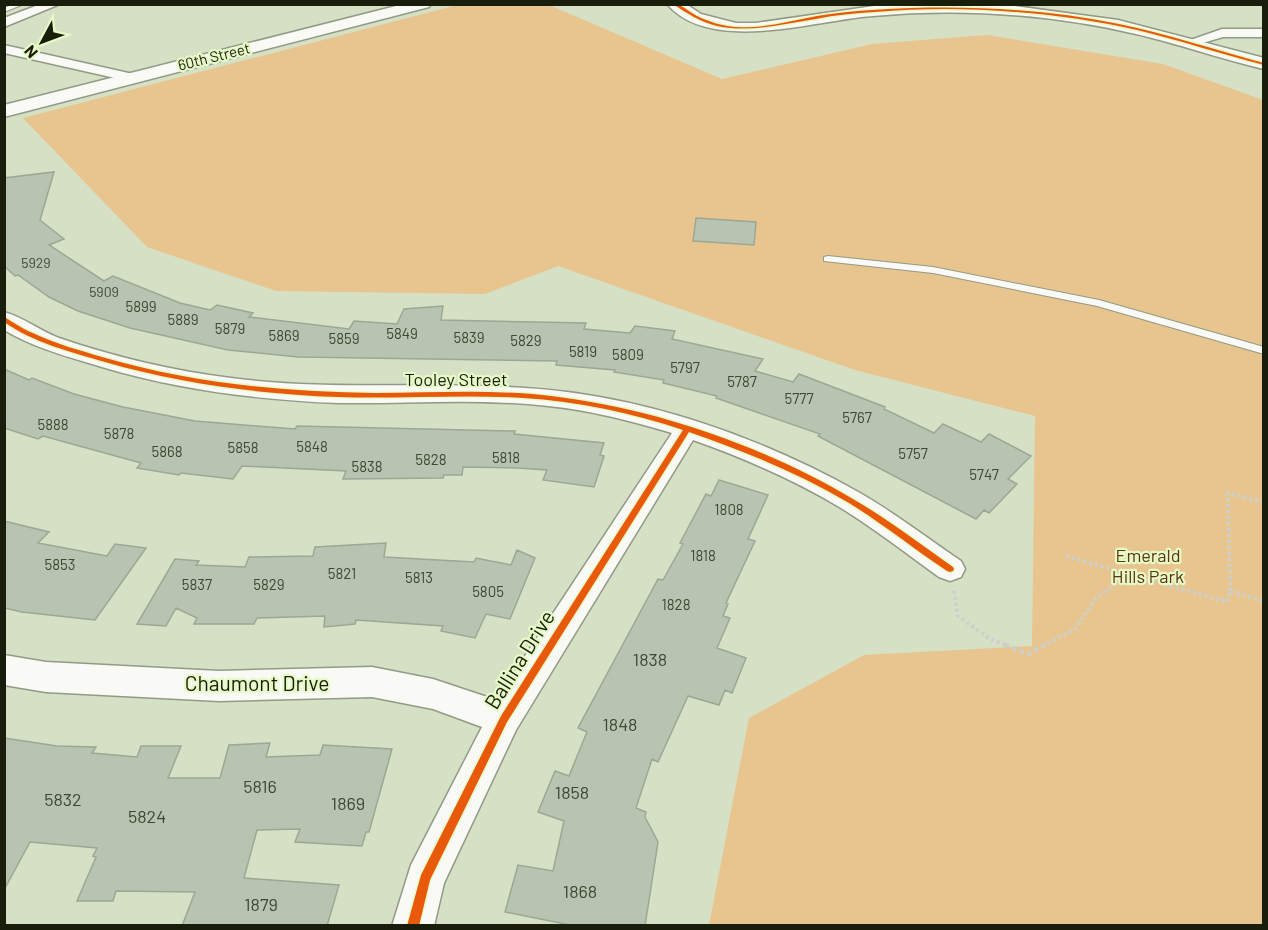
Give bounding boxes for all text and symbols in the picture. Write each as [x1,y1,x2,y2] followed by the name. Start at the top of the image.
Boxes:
[12,12,72,72] north arrow
[176,38,252,74] street label: 60th Street
[20,42,41,62] text: N
[21,254,51,271] house number: 5929
[89,283,119,300] house number: 5909
[125,297,157,315] house number: 5899
[167,310,199,328] house number: 5889
[215,319,245,337] house number: 5879
[386,324,418,342] house number: 5849
[268,326,300,344] house number: 5869
[453,328,485,346] house number: 5839
[328,329,360,347] house number: 5859
[510,331,542,349] house number: 5829
[569,342,597,360] house number: 5819
[612,345,644,363] house number: 5809
[670,358,700,376] house number: 5797
[404,368,508,390] street label: Tooley Street
[727,372,757,390] house number: 5787
[785,389,814,407] house number: 5777
[842,408,872,426] house number: 5767
[37,415,69,433] house number: 5888
[104,424,134,442] house number: 5878
[296,437,328,455] house number: 5848
[227,438,259,456] house number: 5858
[151,442,183,460] house number: 5868
[898,444,928,462] house number: 5757
[492,448,520,466] house number: 5818
[415,450,447,468] house number: 5828
[351,457,383,475] house number: 5838
[969,465,999,483] house number: 5747
[714,500,744,518] house number: 1808
[1112,544,1184,587] park label: Emerald Hills Park
[690,546,716,564] house number: 1818
[45,555,75,573] house number: 5853
[328,564,356,582] house number: 5821
[405,568,433,586] house number: 5813
[182,575,212,593] house number: 5837
[253,575,285,593] house number: 5829
[472,582,504,600] house number: 5805
[662,595,690,613] house number: 1828
[478,605,559,713] street label: Ballina Drive
[633,648,667,670] house number: 1838
[185,670,329,695] street label: Chaumont Drive
[603,713,637,735] house number: 1848
[243,775,277,797] house number: 5816
[555,781,589,803] house number: 1858
[44,788,82,810] house number: 5832
[331,792,365,814] house number: 1869
[128,805,166,827] house number: 5824
[563,880,597,902] house number: 1868
[244,893,278,915] house number: 1879

